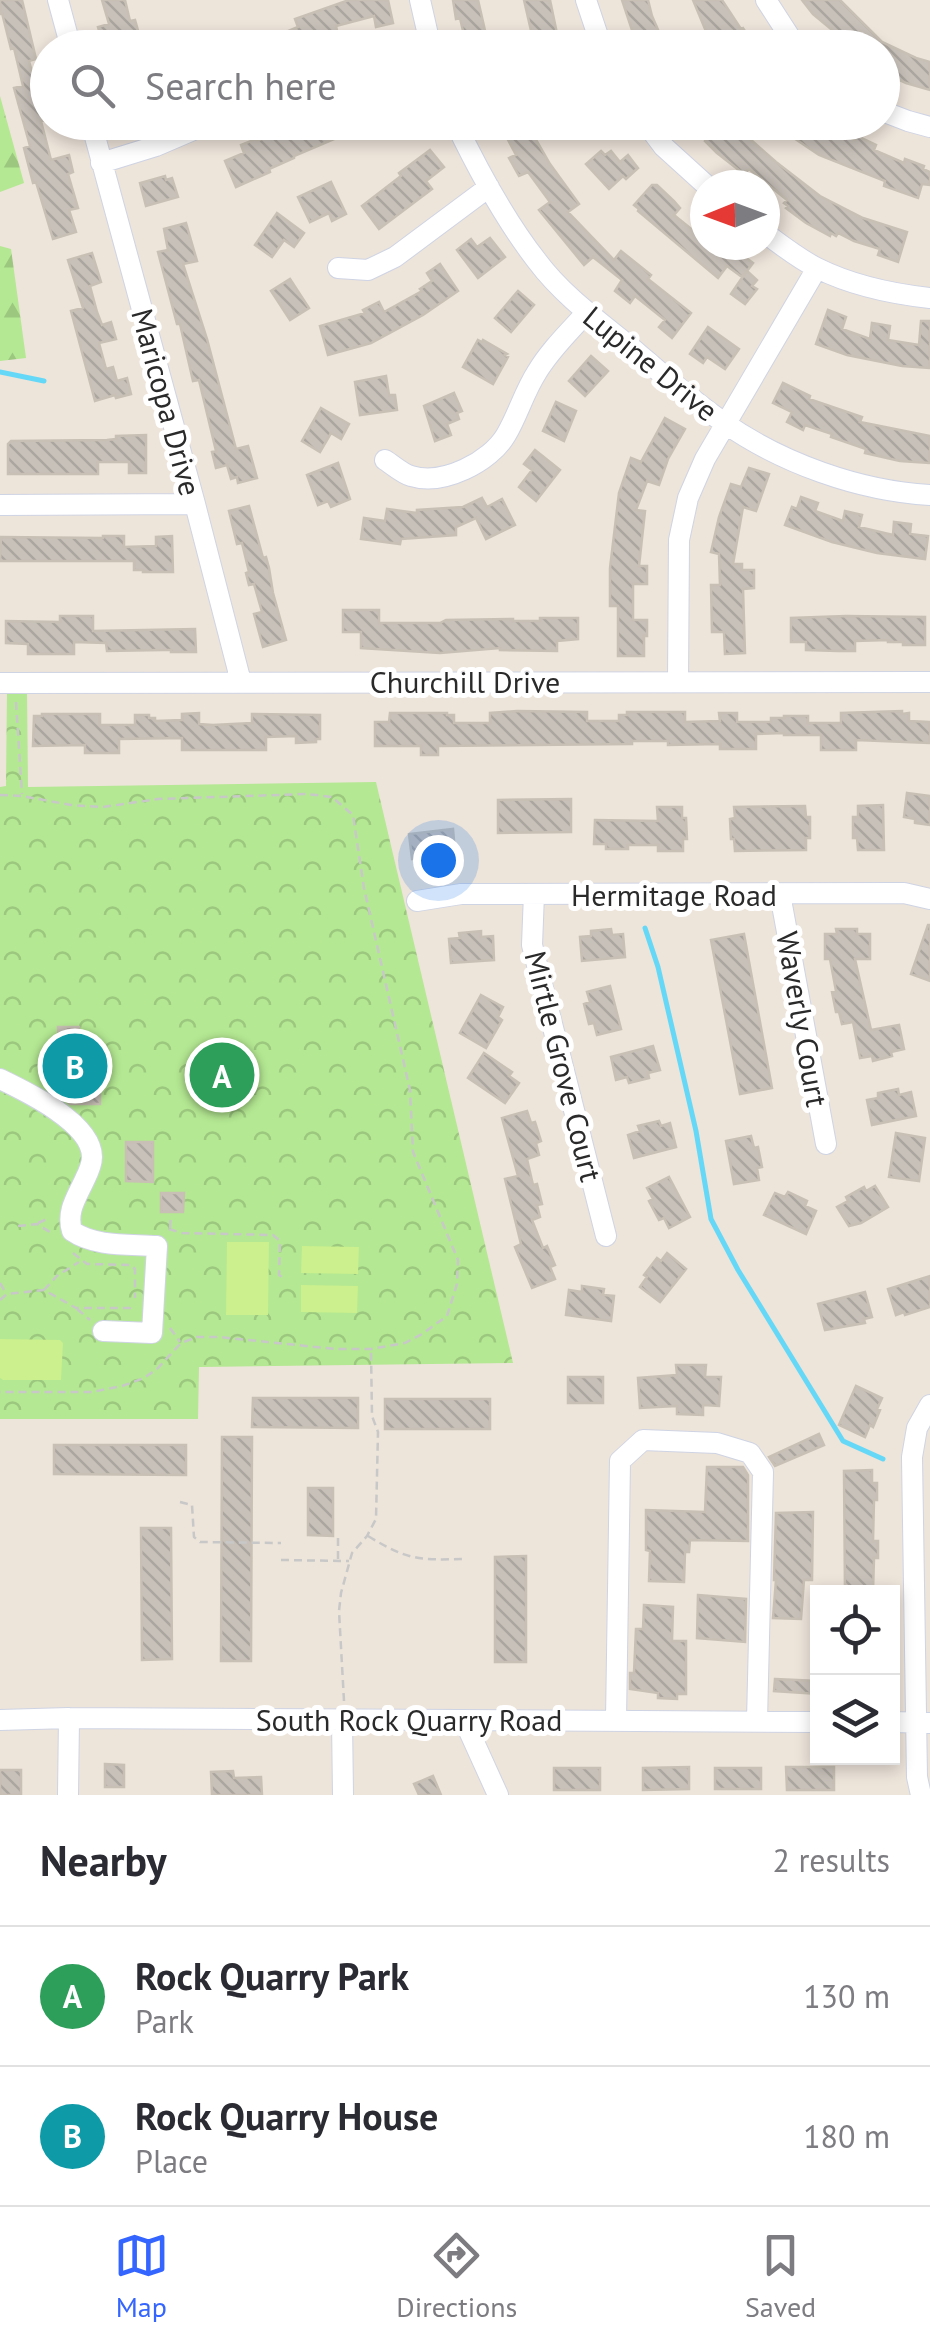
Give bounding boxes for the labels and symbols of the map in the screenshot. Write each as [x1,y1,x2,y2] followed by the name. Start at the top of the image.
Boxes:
[690,170,780,260] north arrow
[576,297,726,429] street label: Lupine Drive
[123,304,211,500] street label: Maricopa Drive
[370,662,560,701] street label: Churchill Drive
[413,835,464,886] your location
[571,875,777,914] street label: Hermitage Road
[768,928,838,1110] street label: Waverly Court
[516,947,612,1185] street label: Mirtle Grove Court
[42,1028,108,1104] pin: B
[190,1038,254,1112] pin: A
[256,1700,562,1739] street label: South Rock Quarry Road

